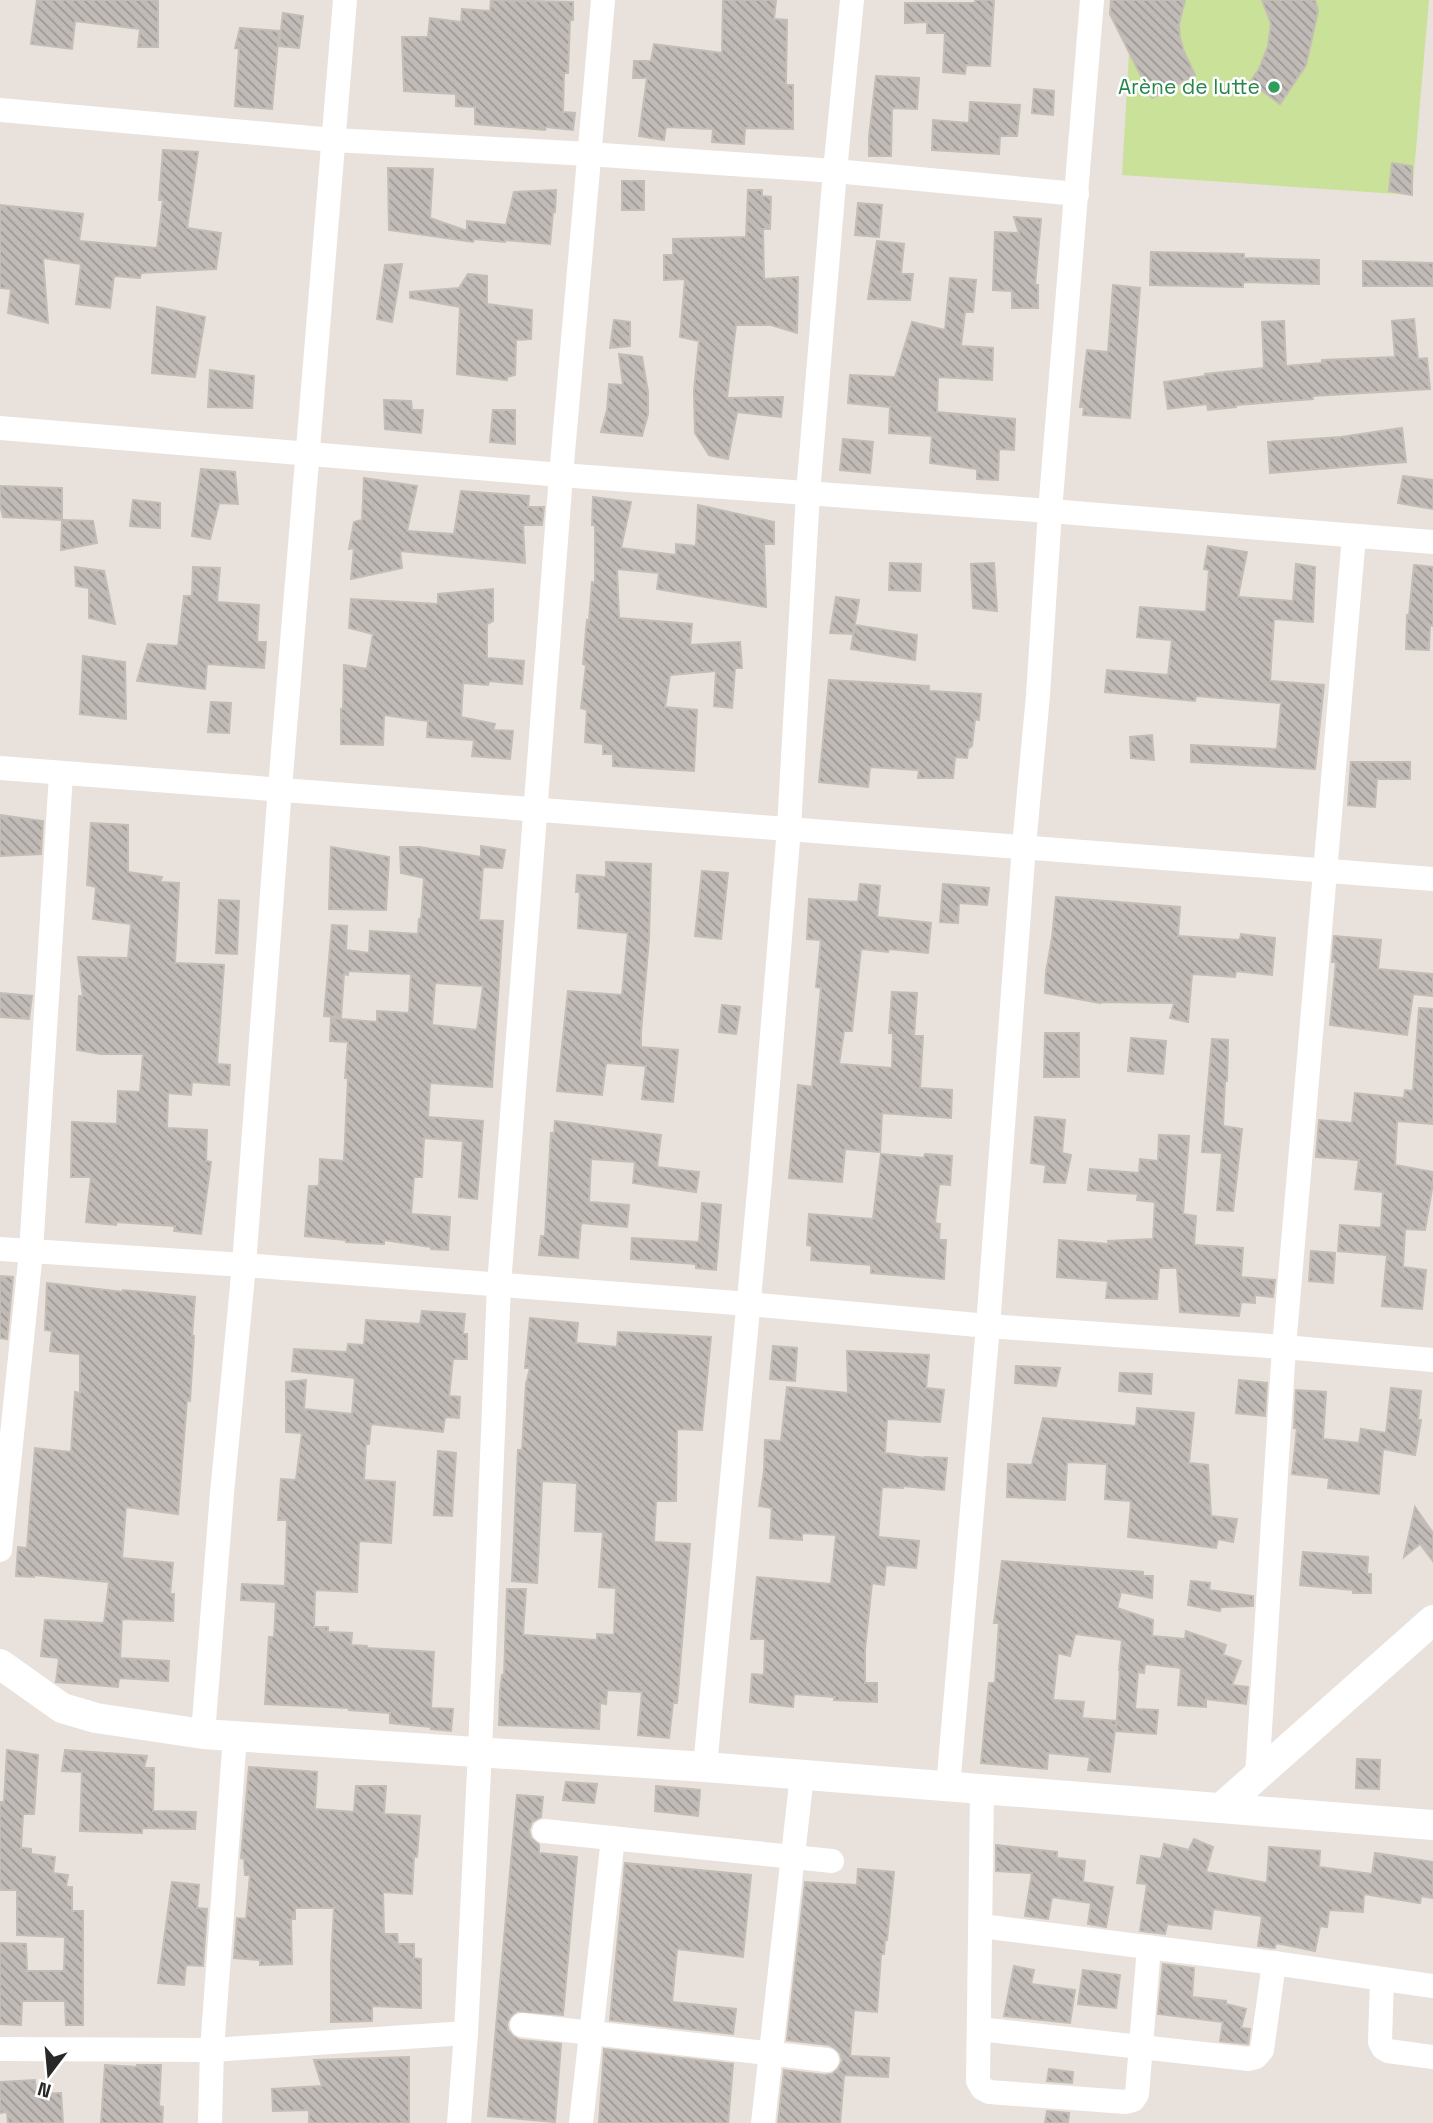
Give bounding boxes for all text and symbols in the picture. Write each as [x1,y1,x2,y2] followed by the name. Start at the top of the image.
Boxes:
[1118,73,1260,100] place label: Arène de lutte
[1266,79,1282,95] marker: Arène de lutte
[14,2039,84,2109] north arrow
[35,2076,54,2104] text: N

